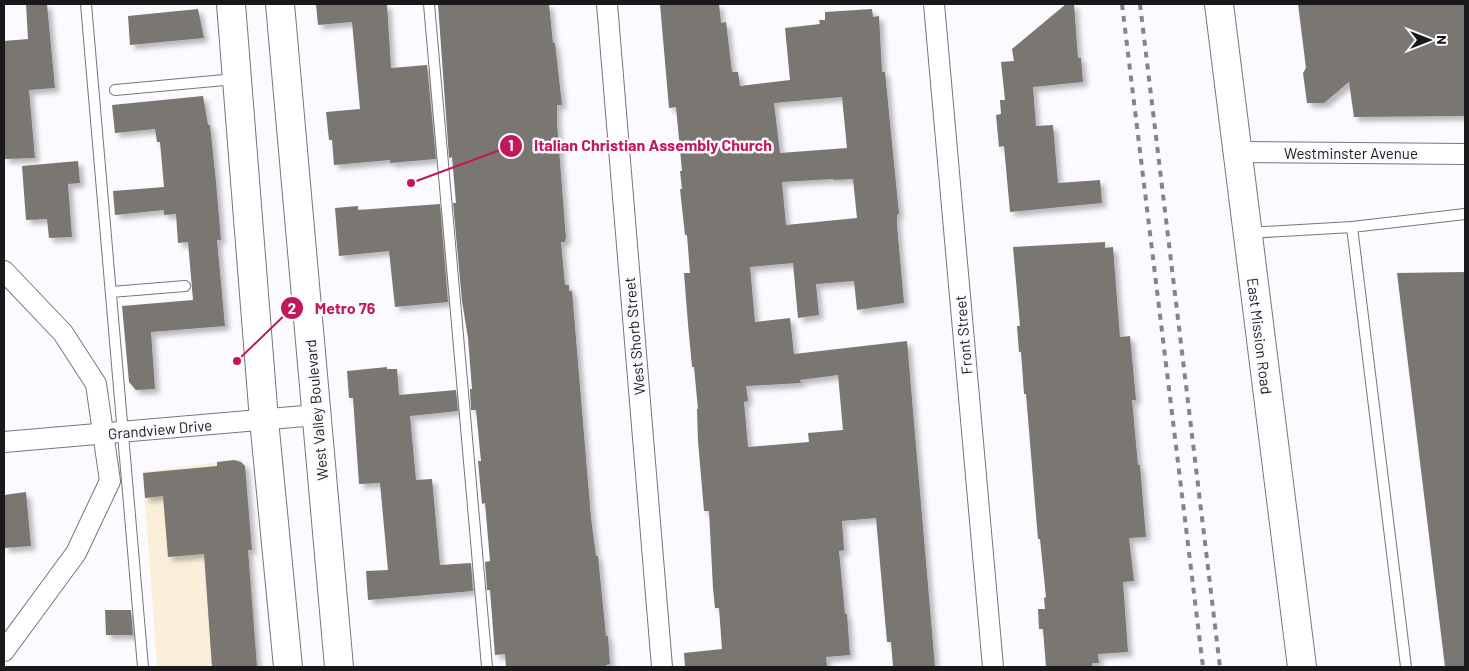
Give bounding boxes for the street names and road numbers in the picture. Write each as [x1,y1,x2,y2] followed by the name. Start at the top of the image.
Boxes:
[1284,144,1418,162] street label: Westminster Avenue
[620,276,648,396] street label: West Shorb Street
[1244,277,1276,395] street label: East Mission Road
[951,295,975,375] street label: Front Street
[301,339,331,481] street label: West Valley Boulevard
[107,415,213,443] street label: Grandview Drive

